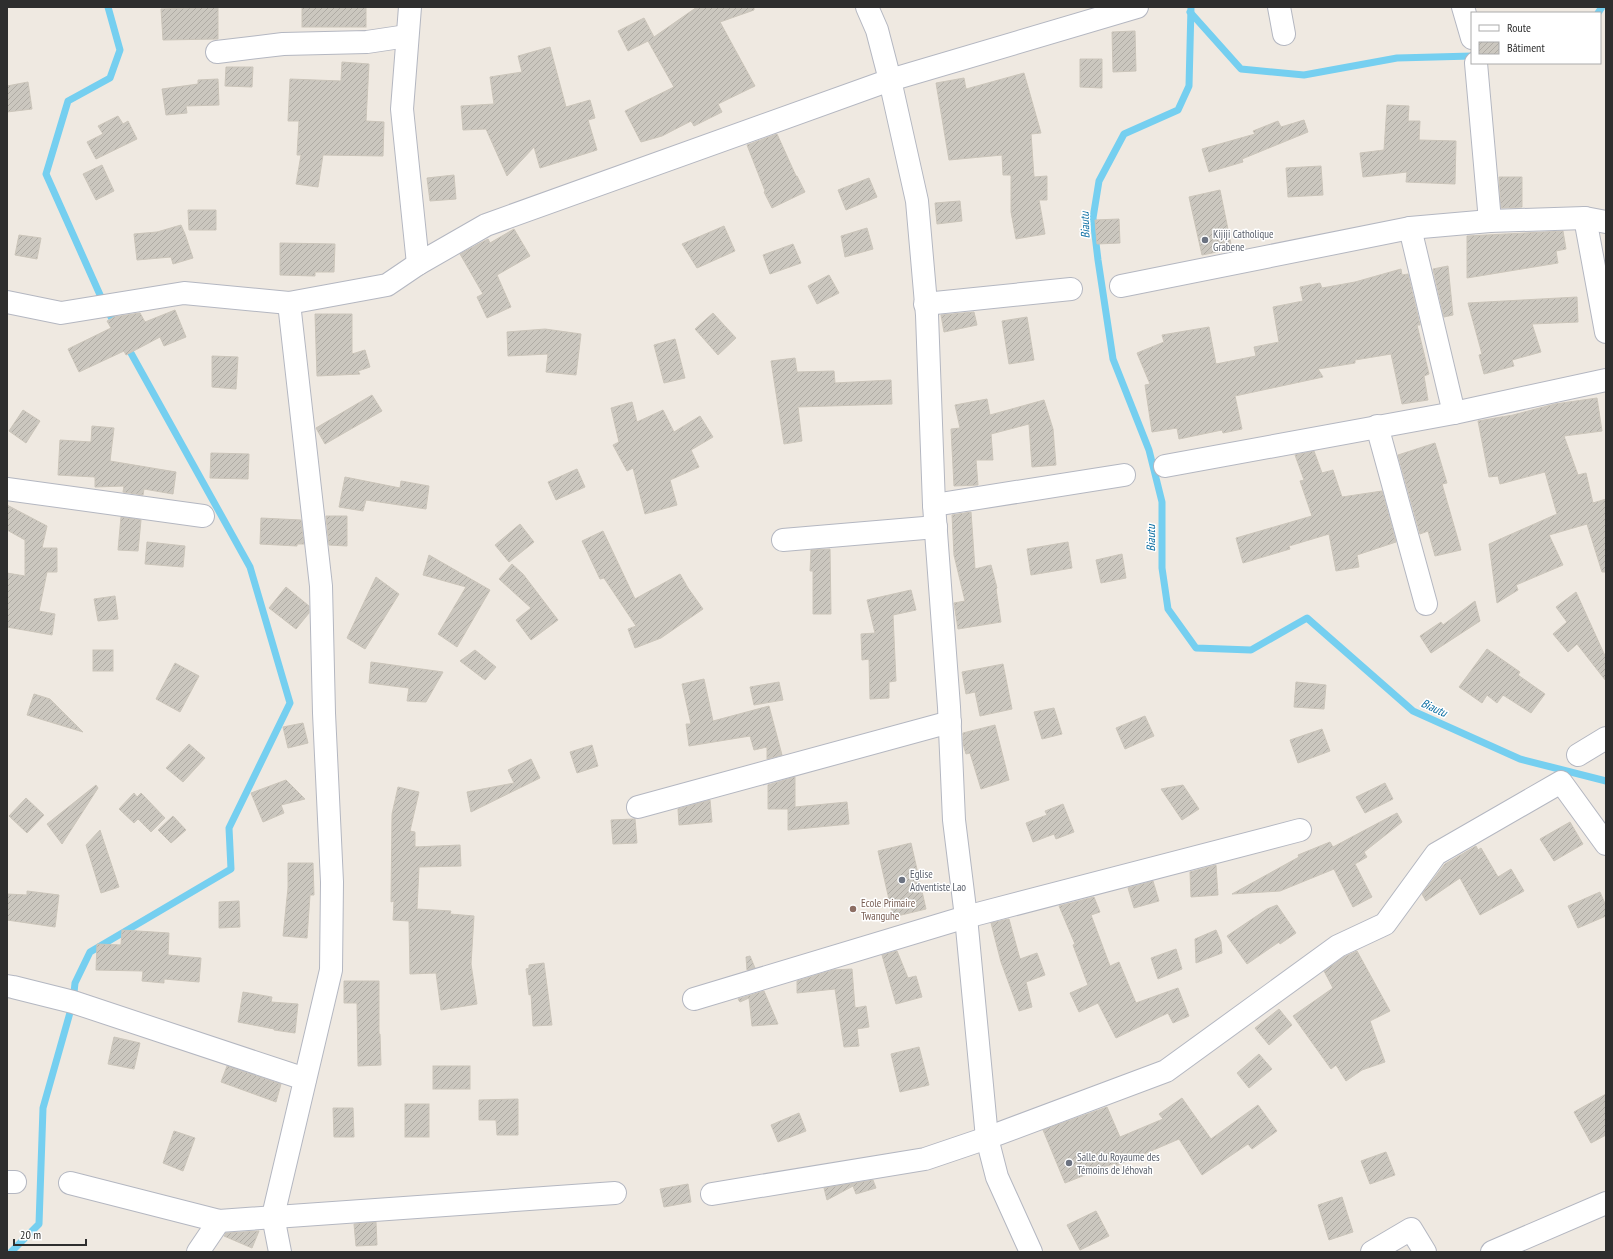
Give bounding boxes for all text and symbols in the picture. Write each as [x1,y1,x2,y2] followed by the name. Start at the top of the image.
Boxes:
[1471,12,1601,64] legend
[1507,20,1531,35] text: Route
[1507,40,1545,55] text: Bâtiment
[1077,211,1092,239] water label: Biautu
[1213,227,1274,254] place label: Kijiji Catholique Grabene
[1200,235,1210,245] marker: Kijiji Catholique Grabene
[1143,524,1158,551] water label: Biautu
[1419,695,1450,720] water label: Biautu
[910,867,966,894] place label: Eglise Adventiste Lao
[897,875,907,885] marker: Eglise Adventiste Lao
[861,896,916,923] place label: Ecole Primaire Twanguhe
[848,904,858,914] marker: Ecole Primaire Twanguhe
[1077,1150,1160,1177] place label: Salle du Royaume des Témoins de Jéhovah
[1064,1158,1074,1168] marker: Salle du Royaume des Témoins de Jéhovah
[14,1221,86,1247] scale bar
[20,1227,41,1242] text: 20 m

